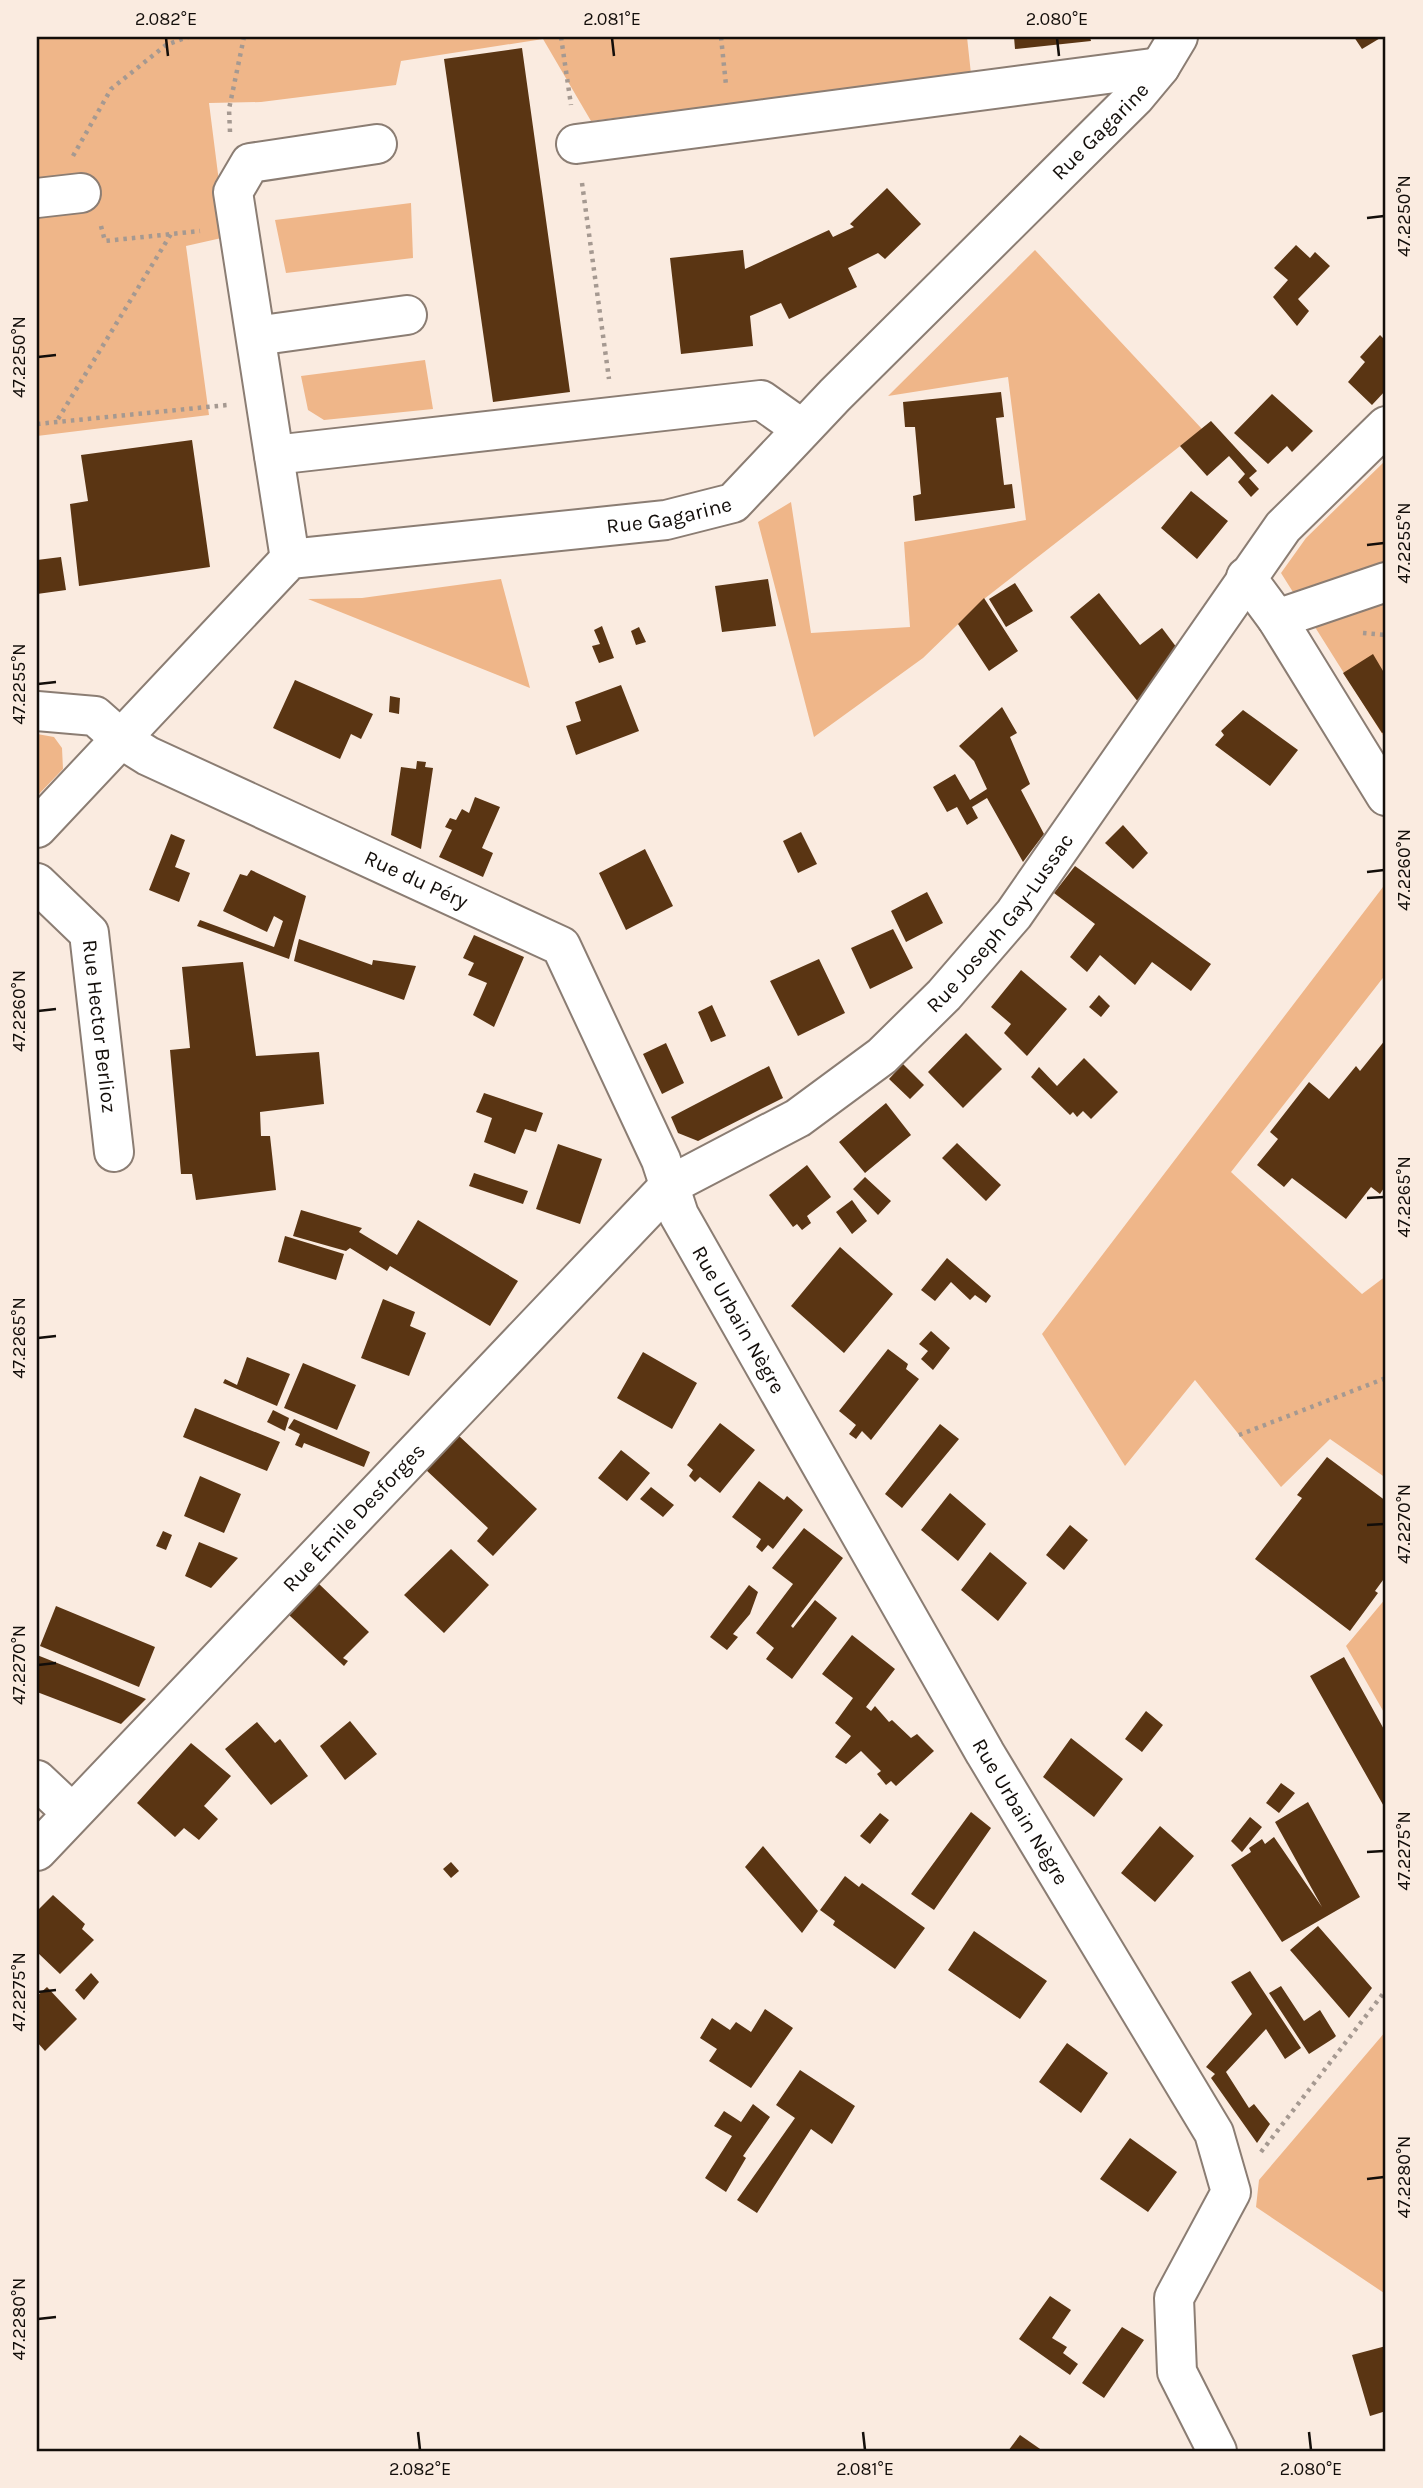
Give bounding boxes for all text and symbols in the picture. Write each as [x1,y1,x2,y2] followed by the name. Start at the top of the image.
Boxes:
[135,8,197,30] text: 2.082°E
[583,8,641,30] text: 2.081°E
[1026,8,1088,30] text: 2.080°E
[1047,78,1154,185] street label: Rue Gagarine
[1393,175,1415,257] text: 47.2250°N
[8,316,30,398] text: 47.2250°N
[605,492,734,538] street label: Rue Gagarine
[1393,502,1415,584] text: 47.2255°N
[8,643,30,725] text: 47.2255°N
[921,829,1078,1018] street label: Rue Joseph Gay-Lussac
[1393,829,1415,911] text: 47.2260°N
[361,845,472,914] street label: Rue du Péry
[78,938,121,1114] street label: Rue Hector Berlioz
[8,970,30,1052] text: 47.2260°N
[1393,1156,1415,1238] text: 47.2265°N
[687,1242,790,1398] street label: Rue Urbain Nègre
[8,1297,30,1379] text: 47.2265°N
[278,1438,430,1597] street label: Rue Émile Desforges
[1393,1484,1415,1564] text: 47.2270°N
[8,1625,30,1705] text: 47.2270°N
[967,1734,1074,1889] street label: Rue Urbain Nègre
[1393,1811,1415,1891] text: 47.2275°N
[8,1952,30,2032] text: 47.2275°N
[1393,2136,1415,2218] text: 47.2280°N
[8,2278,30,2360] text: 47.2280°N
[389,2458,451,2480] text: 2.082°E
[836,2458,894,2480] text: 2.081°E
[1280,2458,1342,2480] text: 2.080°E

